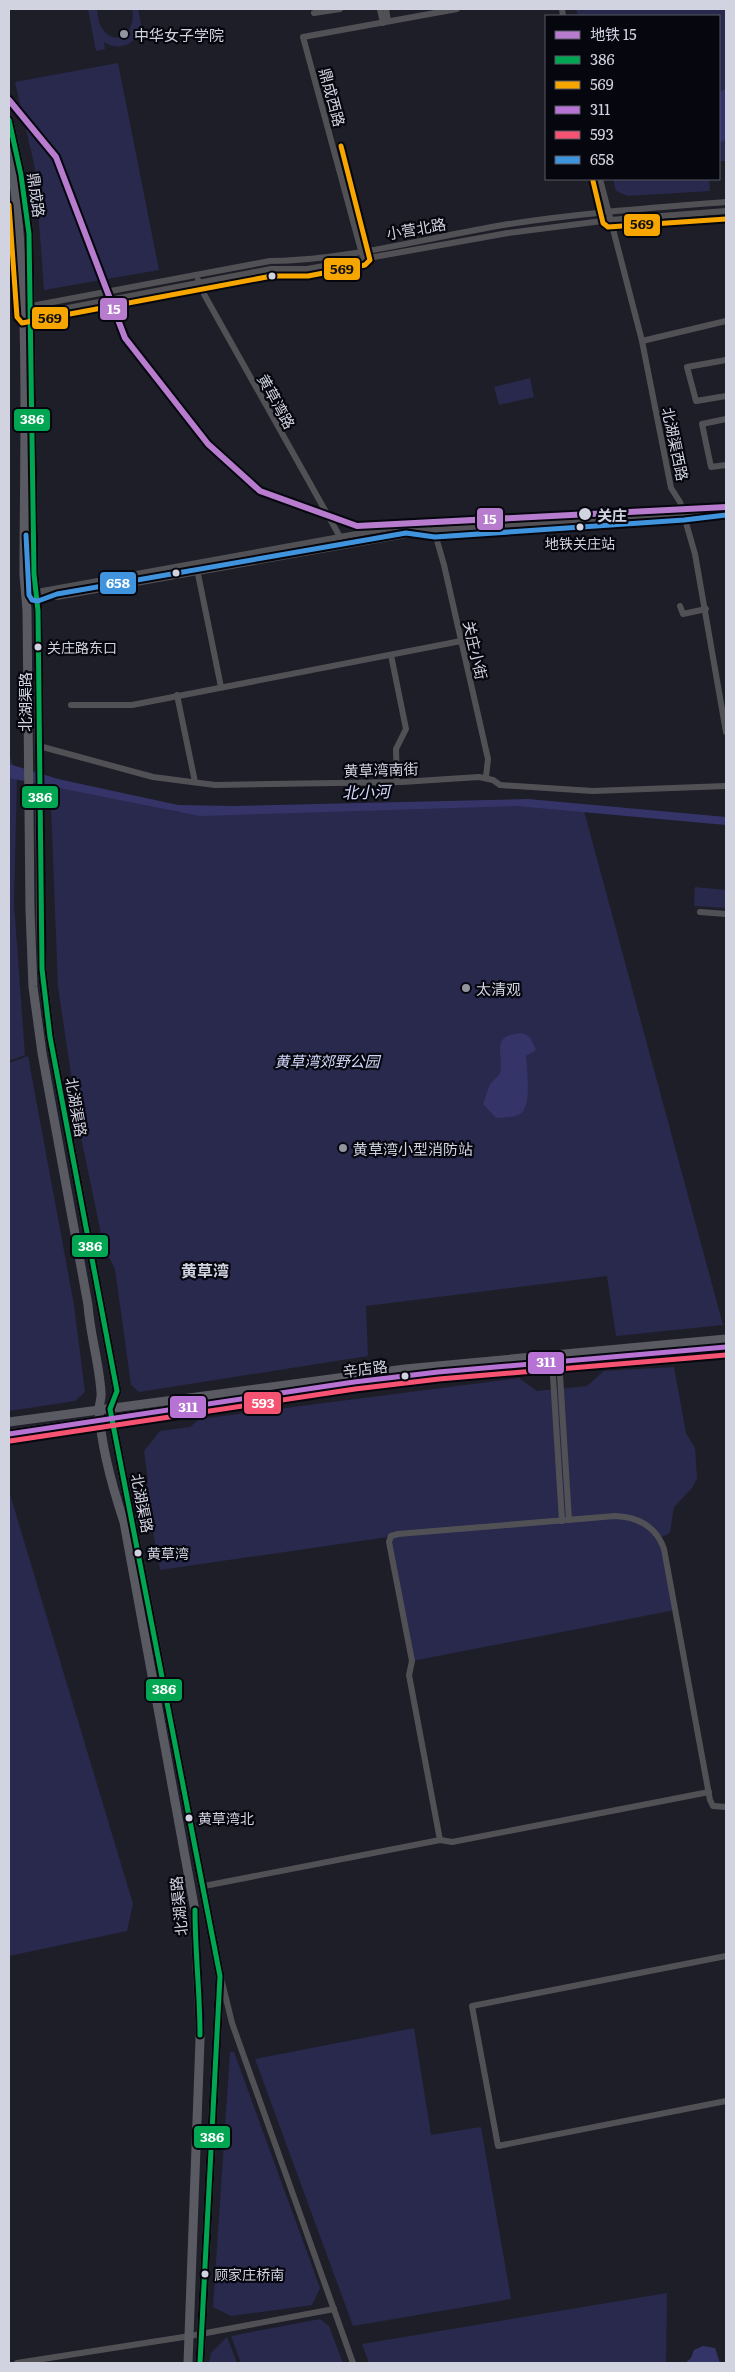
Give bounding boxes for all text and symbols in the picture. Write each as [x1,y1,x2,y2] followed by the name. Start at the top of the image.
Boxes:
[545,15,720,180] legend
[590,22,637,45] text: 地铁 15
[134,23,224,46] place label: 中华女子学院
[118,28,130,40] marker: 中华女子学院
[590,47,614,70] text: 386
[314,65,352,129] street label: 鼎成西路
[590,72,614,95] text: 569
[590,97,610,120] text: 311
[590,122,614,145] text: 593
[590,147,614,170] text: 658
[22,171,52,219] street label: 鼎成路
[384,211,448,245] street label: 小营北路
[623,213,661,237] line badge: 569
[630,213,654,233] text: 569
[323,257,361,281] line badge: 569
[330,258,354,278] text: 569
[267,271,277,281] unlabelled marker
[99,297,128,321] line badge: 15
[107,298,121,318] text: 15
[31,306,69,330] line badge: 569
[38,307,62,327] text: 569
[252,369,302,433] street label: 黄草湾路
[657,405,695,483] street label: 北湖渠西路
[13,408,51,432] line badge: 386
[20,408,44,428] text: 386
[597,503,627,526] place label: 关庄
[577,506,593,522] marker: 关庄
[476,507,504,531] line badge: 15
[483,508,497,528] text: 15
[575,522,585,532] marker: 地铁关庄站
[545,533,615,553] place label: 地铁关庄站
[171,568,181,578] unlabelled marker
[99,571,137,595] line badge: 658
[106,572,130,592] text: 658
[458,618,494,682] street label: 关庄小街
[47,637,117,657] place label: 关庄路东口
[33,642,43,652] marker: 关庄路东口
[13,672,36,732] street label: 北湖渠路
[343,756,419,782] street label: 黄草湾南街
[342,778,393,804] water label: 北小河
[21,785,59,809] line badge: 386
[28,786,52,806] text: 386
[476,977,521,1000] place label: 太清观
[460,982,472,994] marker: 太清观
[274,1049,381,1072] park label: 黄草湾郊野公园
[60,1075,94,1139] street label: 北湖渠路
[353,1137,473,1160] place label: 黄草湾小型消防站
[337,1142,349,1154] marker: 黄草湾小型消防站
[71,1234,109,1258] line badge: 386
[78,1235,102,1255] text: 386
[181,1258,229,1282] district label: 黄草湾
[527,1351,565,1375] line badge: 311
[536,1351,556,1371] text: 311
[341,1354,389,1382] street label: 辛店路
[400,1371,410,1381] unlabelled marker
[243,1391,282,1415] line badge: 593
[251,1392,275,1412] text: 593
[169,1395,207,1419] line badge: 311
[178,1396,198,1416] text: 311
[126,1471,160,1535] street label: 北湖渠路
[147,1543,189,1563] place label: 黄草湾
[133,1548,143,1558] marker: 黄草湾
[145,1678,183,1702] line badge: 386
[152,1678,176,1698] text: 386
[198,1808,254,1828] place label: 黄草湾北
[184,1813,194,1823] marker: 黄草湾北
[163,1875,193,1937] street label: 北湖渠路
[193,2125,231,2149] line badge: 386
[200,2126,224,2146] text: 386
[214,2264,284,2284] place label: 顾家庄桥南
[200,2269,210,2279] marker: 顾家庄桥南

